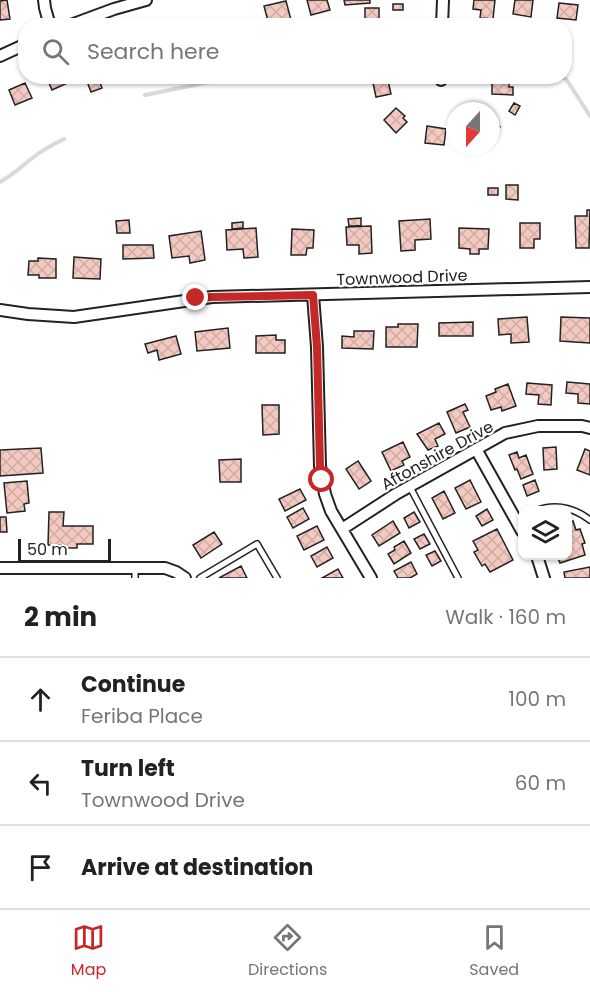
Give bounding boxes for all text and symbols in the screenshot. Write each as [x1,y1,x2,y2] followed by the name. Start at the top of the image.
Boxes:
[18,18,572,84] search box
[39,35,72,68] icon: search
[87,36,220,67] text: Search here
[446,102,500,156] north arrow
[336,264,468,291] street label: Townwood Drive
[182,284,208,310] route end
[377,415,498,496] street label: Aftonshire Drive
[308,466,334,492] route start
[518,506,572,560] map controls
[518,506,572,560] button: layers
[18,536,111,564] scale bar
[27,538,68,561] text: 50 m
[24,599,97,635] text: 2 min
[445,603,566,631] text: Walk · 160 m
[81,669,185,700] text: Continue
[24,683,57,716] icon: ahead
[509,685,566,713] text: 100 m
[81,702,203,730] text: Feriba Place
[81,753,175,784] text: Turn left
[24,767,57,800] icon: left
[515,769,566,797] text: 60 m
[81,786,245,814] text: Townwood Drive
[24,851,57,884] icon: arrive
[81,852,313,883] text: Arrive at destination
[71,921,106,982] tab: Map
[248,921,327,982] tab: Directions
[469,921,519,982] tab: Saved

